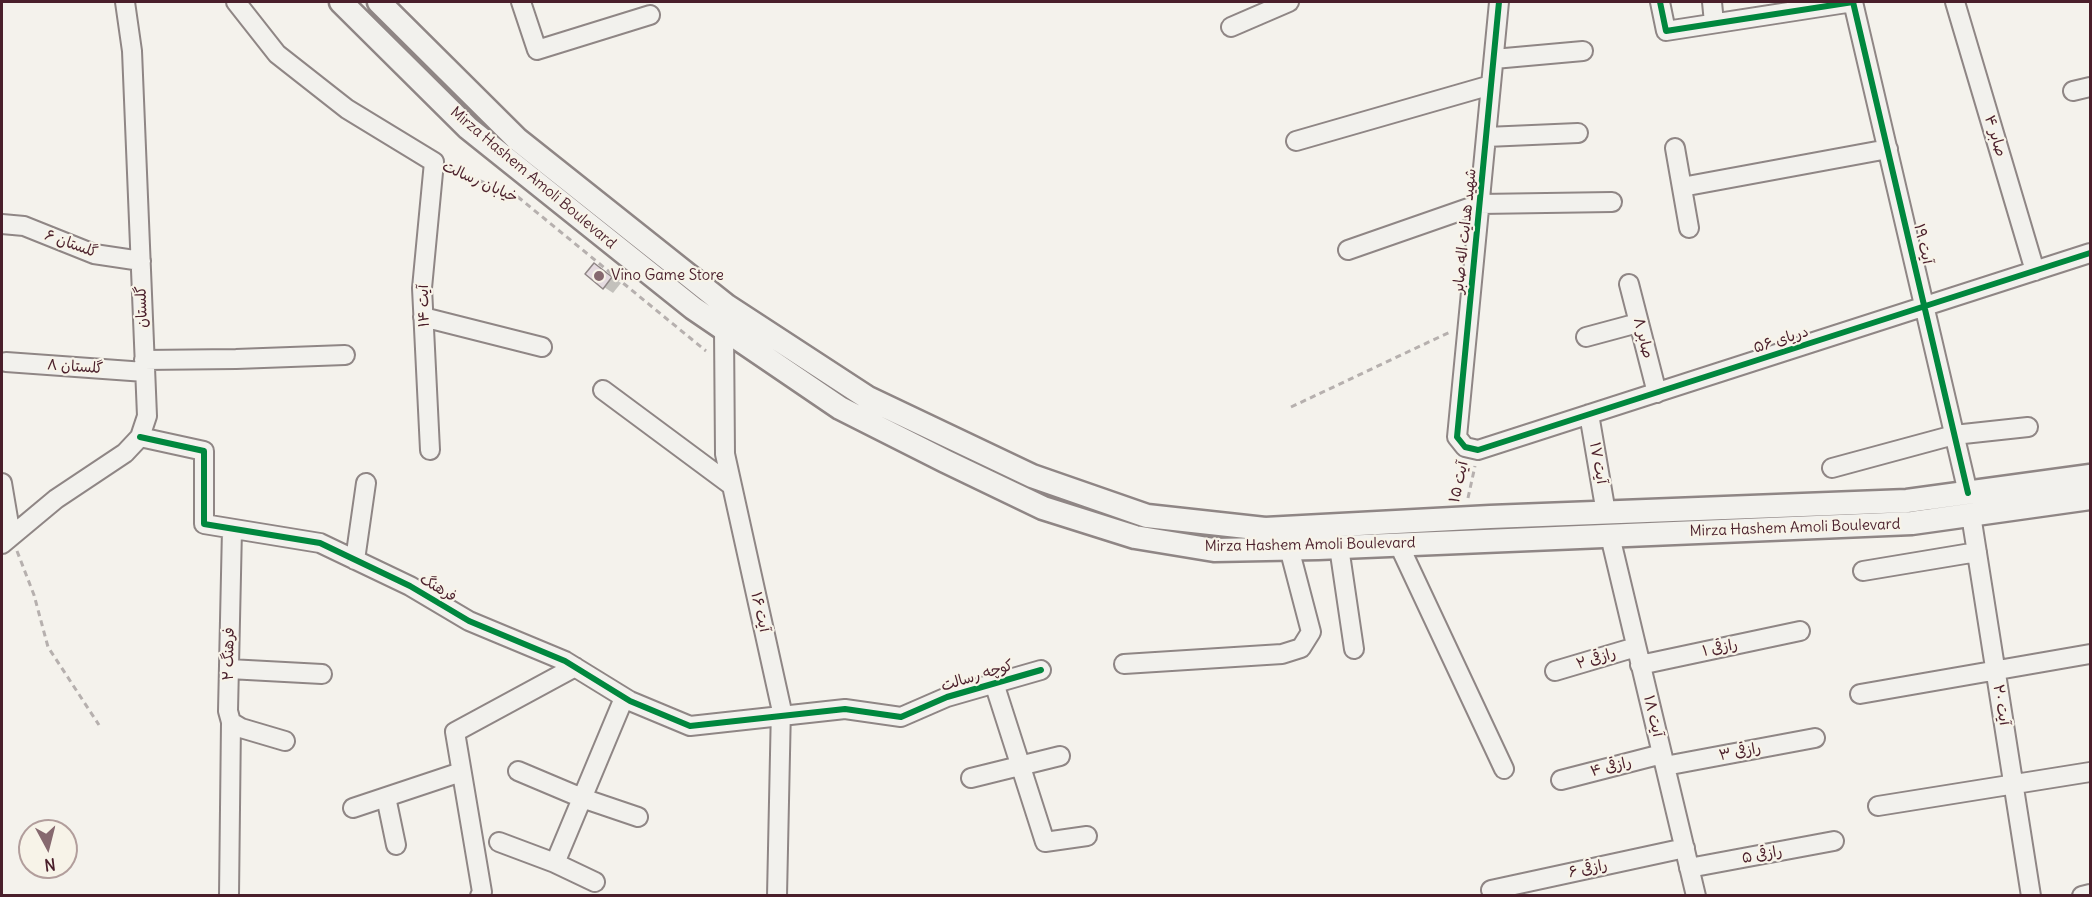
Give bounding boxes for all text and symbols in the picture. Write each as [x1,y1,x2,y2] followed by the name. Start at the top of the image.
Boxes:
[446,103,620,253] street label: Mirza Hashem Amoli Boulevard
[1980,113,2010,159] street label: صابر ۴
[439,157,521,207] street label: خیابان رسالت
[1449,167,1481,295] street label: شهید هدایت اله صابر
[1910,222,1936,266] street label: آیت ۱۹
[42,226,100,262] street label: گلستان ۶
[611,267,724,285] place label: Vino Game Store
[592,269,606,283] marker: Vino Game Store
[415,284,433,328] street label: آيت ۱۴
[132,286,152,328] street label: گلستان
[1629,316,1657,360] street label: صابر ۸
[1751,323,1811,357] street label: دریای ۵۶
[46,356,104,378] street label: گلستان ۸
[1585,441,1611,485] street label: آیت ۱۷
[1446,460,1472,504] street label: آیت ۱۵
[1689,515,1901,541] street label: Mirza Hashem Amoli Boulevard
[1204,534,1416,556] street label: Mirza Hashem Amoli Boulevard
[416,570,460,606] street label: فرهنگ
[747,590,773,634] street label: آیت ۱۶
[220,627,238,681] street label: فرهنگ ۲
[1701,635,1739,661] street label: رازقی ۱
[1574,644,1618,674] street label: رازقی ۲
[939,657,1015,695] street label: کوچه رسالت
[1989,683,2013,727] street label: آیت ۲۰
[1639,693,1667,739] street label: آیت ۱۸
[1717,739,1763,765] street label: رازقی ۳
[1589,753,1633,781] street label: رازقی ۴
[18,819,78,879] north arrow
[1740,842,1784,868] street label: رازقی ۵
[43,854,57,875] text: N
[1567,856,1609,882] street label: رازقی ۶

